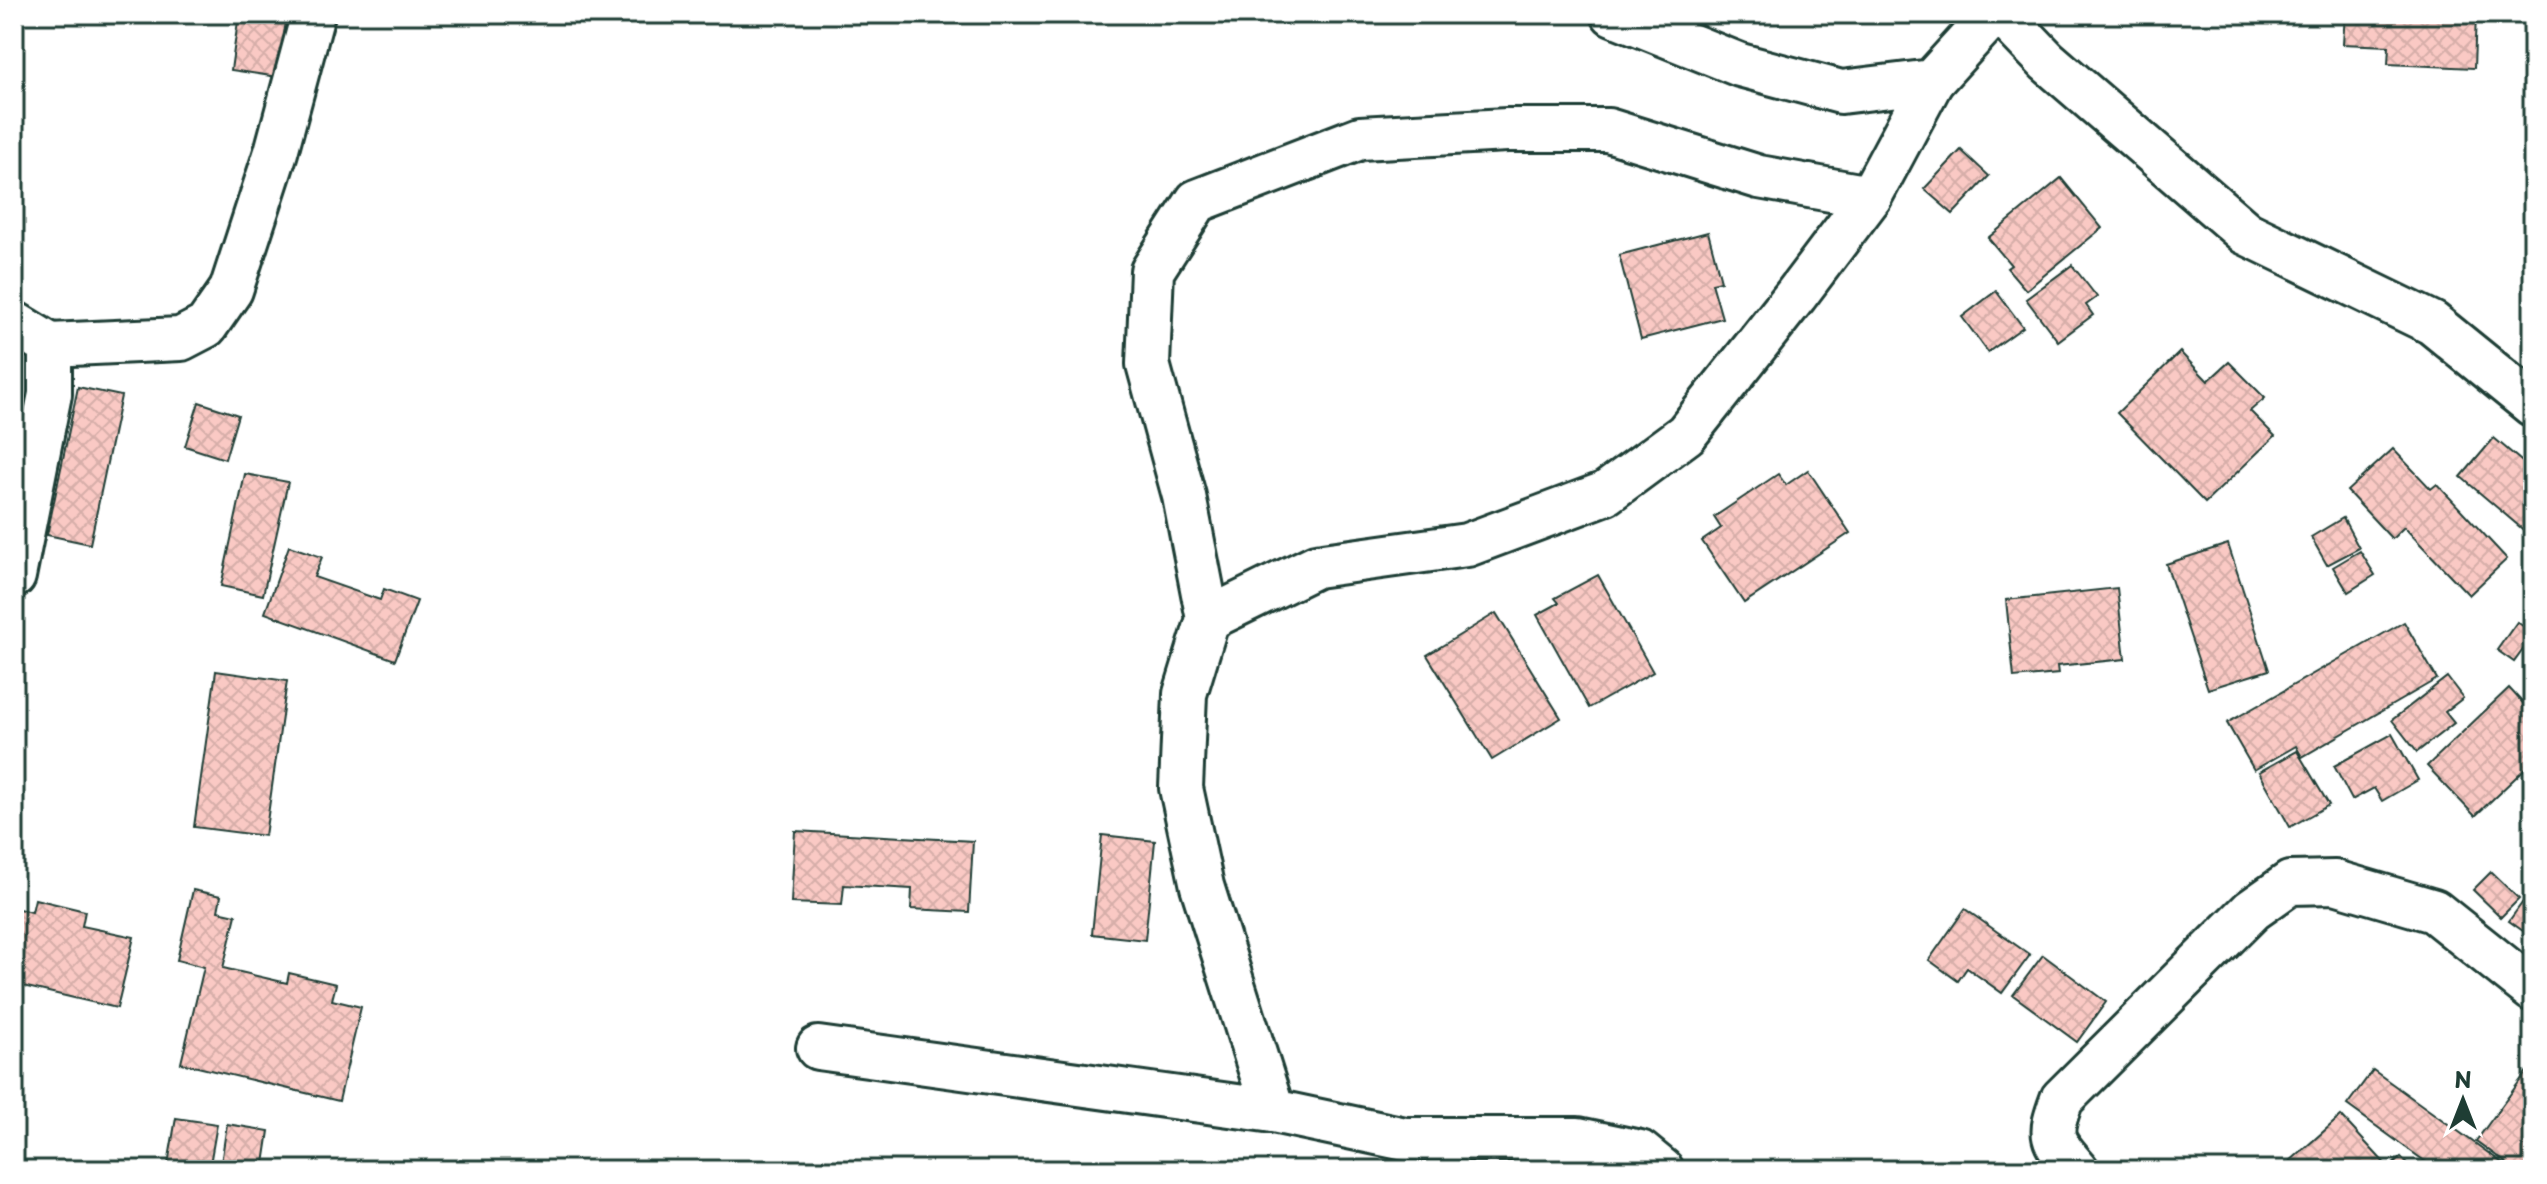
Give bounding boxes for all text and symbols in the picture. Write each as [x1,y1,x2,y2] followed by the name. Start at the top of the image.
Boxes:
[2423,1060,2503,1140] north arrow
[2454,1062,2472,1095] text: N

